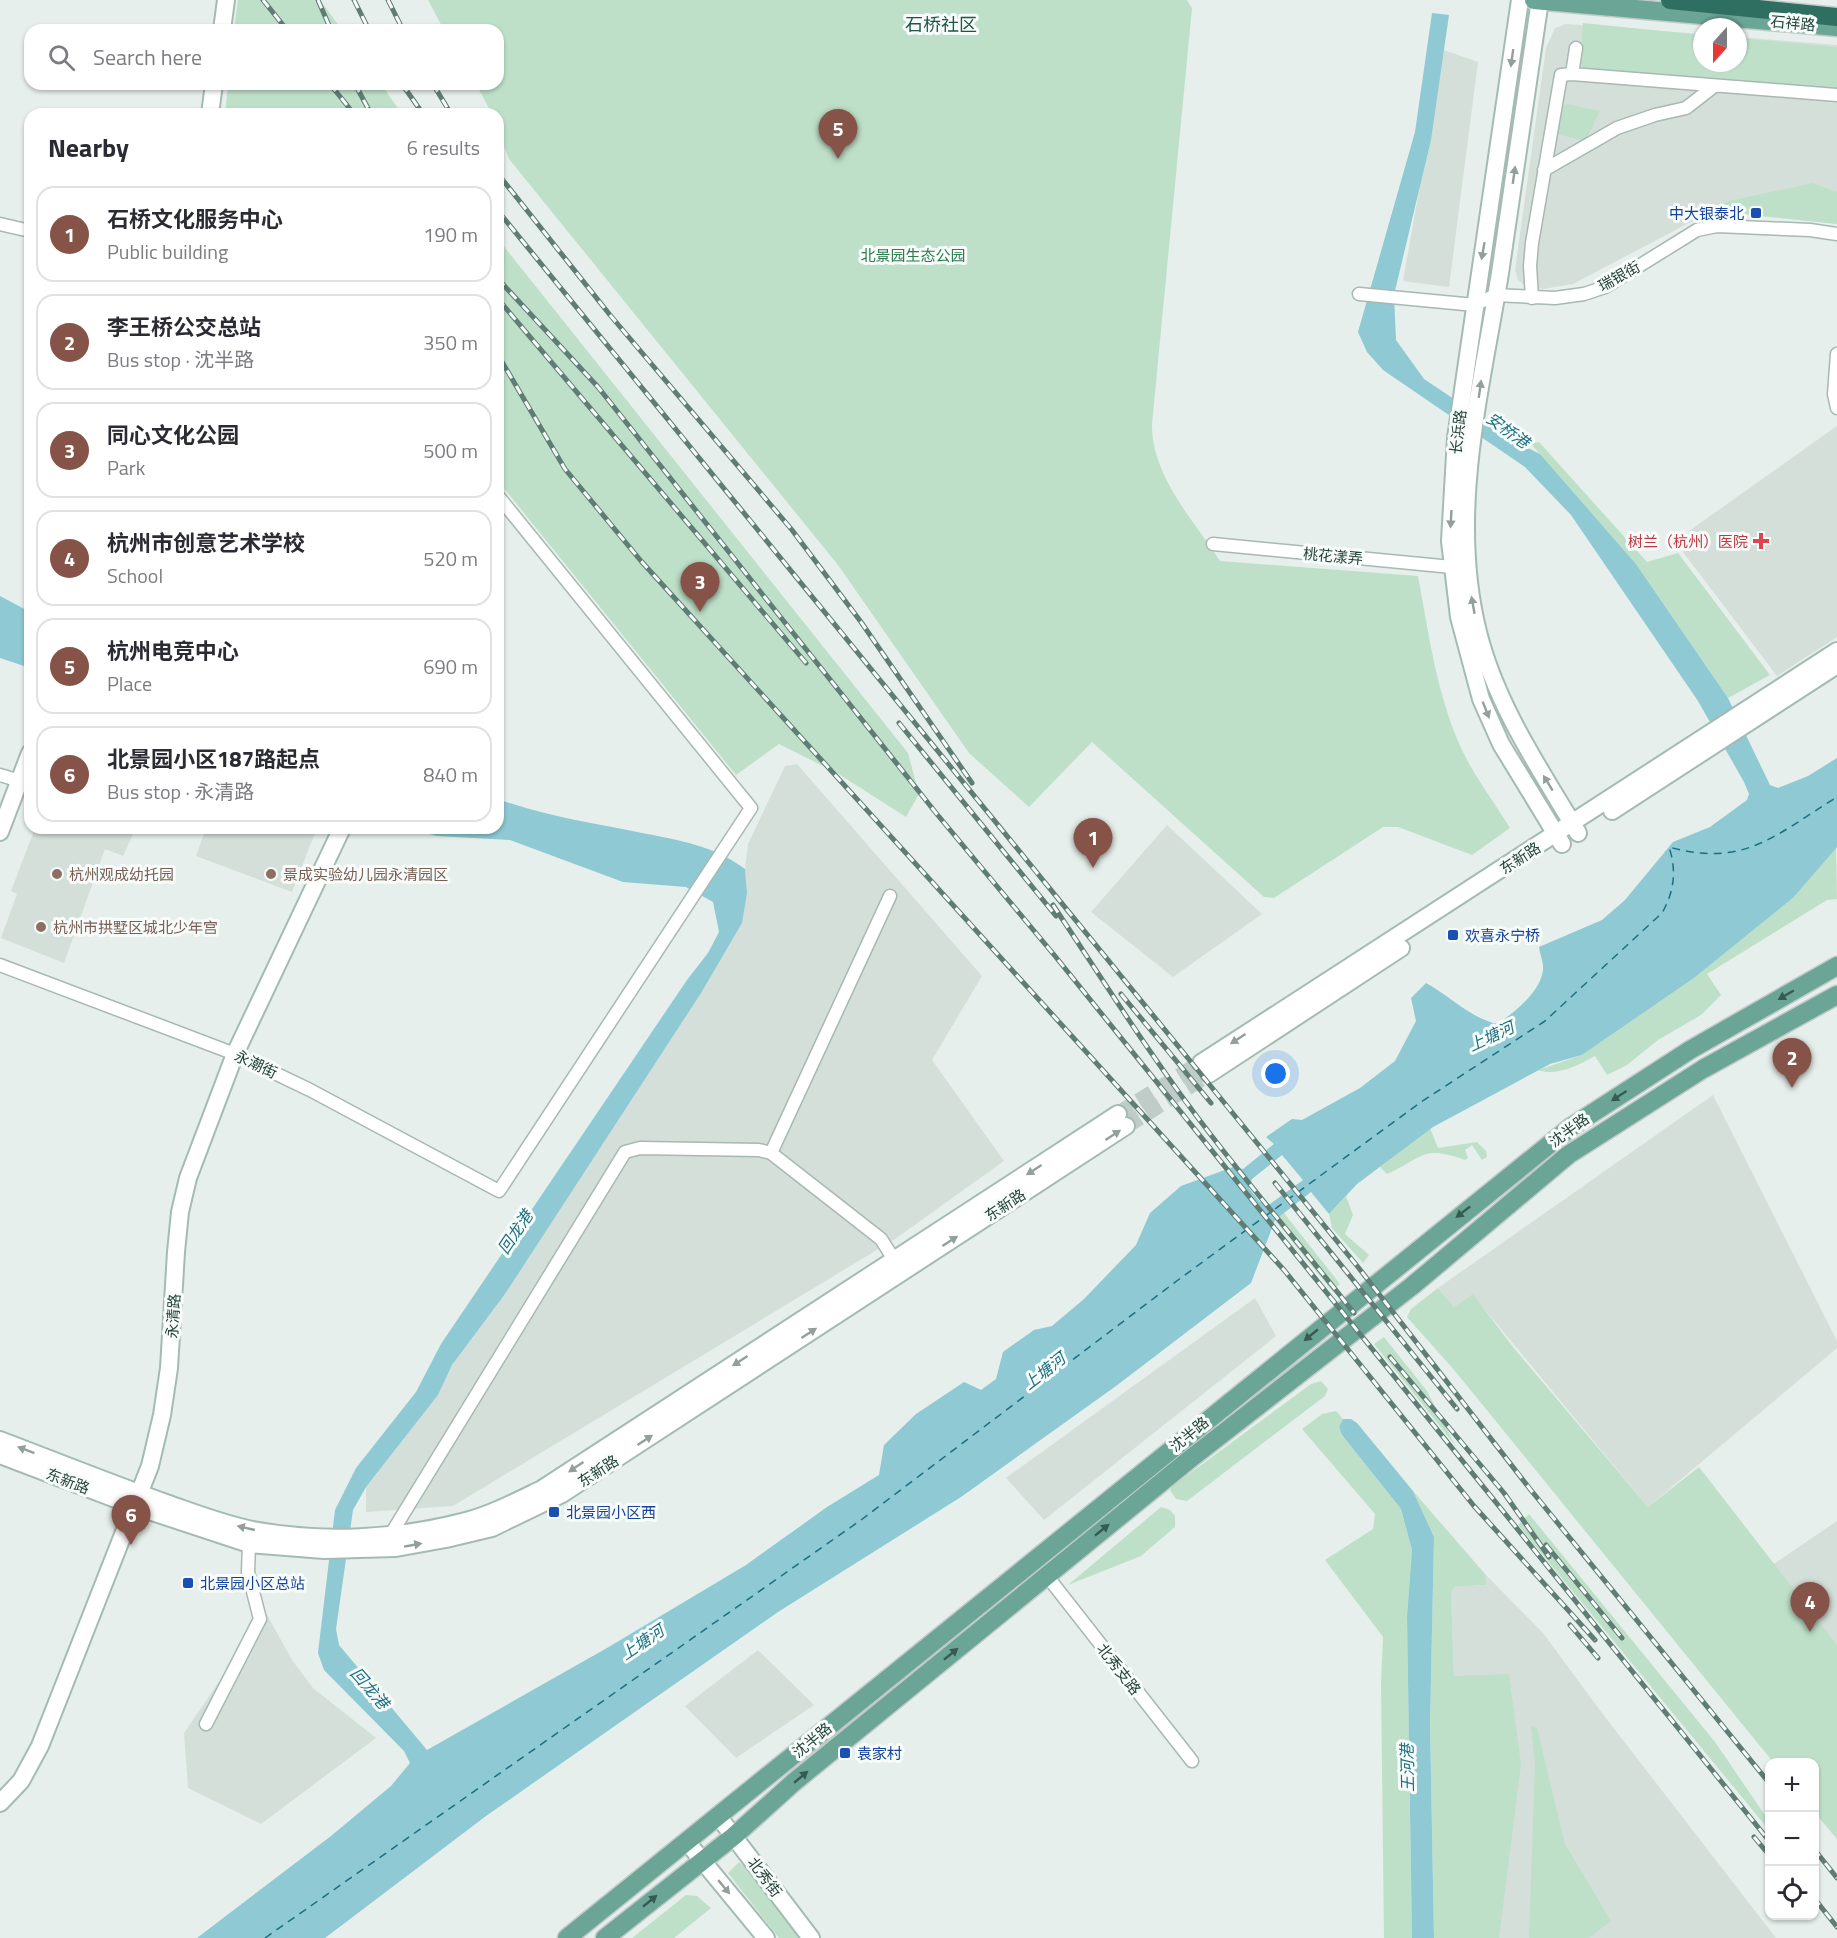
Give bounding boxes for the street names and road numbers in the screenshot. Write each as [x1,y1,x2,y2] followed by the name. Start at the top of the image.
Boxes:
[1770,10,1816,36] street label: 石祥路
[1594,255,1644,297] street label: 瑞银街
[1444,408,1472,456] street label: 长浜路
[1302,542,1364,570] street label: 桃花漾弄
[1495,836,1545,880] street label: 东新路
[231,1044,281,1084] street label: 永潮街
[1544,1107,1594,1153] street label: 沈半路
[980,1183,1030,1227] street label: 东新路
[160,1293,186,1339] street label: 永清路
[1164,1411,1214,1457] street label: 沈半路
[573,1449,623,1493] street label: 东新路
[43,1462,93,1500] street label: 东新路
[1091,1638,1147,1700] street label: 北秀支路
[787,1717,837,1763] street label: 沈半路
[742,1852,788,1902] street label: 北秀街

